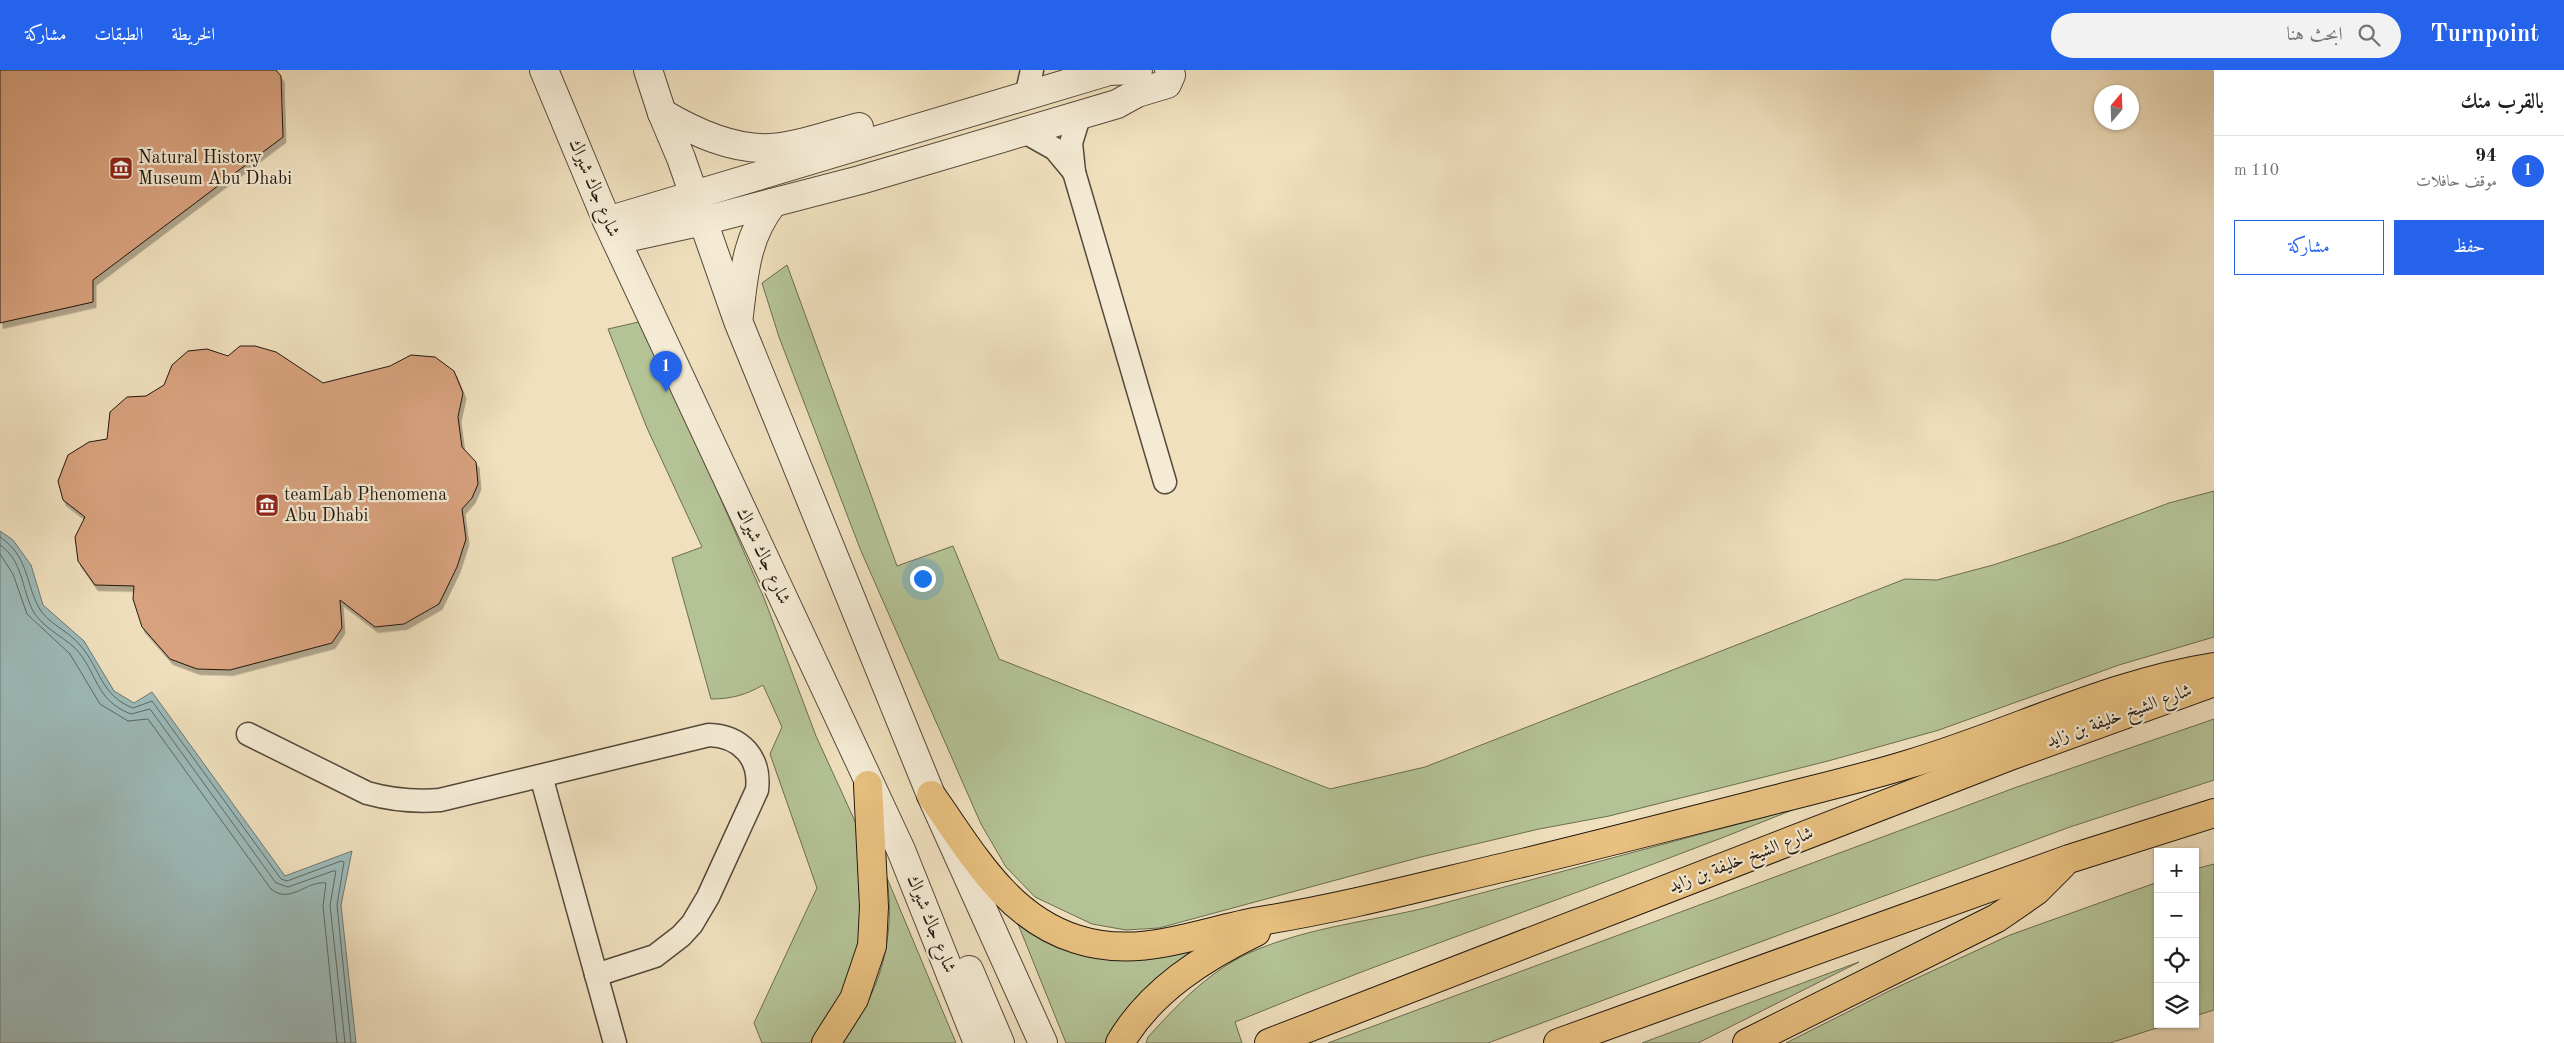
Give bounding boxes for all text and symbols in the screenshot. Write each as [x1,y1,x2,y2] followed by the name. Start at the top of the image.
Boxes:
[2051,13,2401,58] search box
[2355,21,2383,49] icon: search
[2431,23,2539,47] text: Turnpoint
[25,26,66,44] text: مشاركة
[94,26,143,44] text: الطبقات
[171,26,215,44] text: الخريطة
[2287,26,2343,45] text: ابحث هنا
[2094,85,2139,130] north arrow
[2461,92,2544,113] text: بالقرب منك
[561,136,624,241] street label: شارع جاك شيراك
[2475,147,2497,166] text: 94
[138,149,292,188] place label: Natural History Museum Abu Dhabi
[108,155,134,181] museum icon: Natural History Museum Abu Dhabi
[2234,163,2279,179] text: 110 m
[2523,163,2533,179] text: 1
[2416,174,2497,190] text: موقف حافلات
[2234,220,2384,275] button: مشاركة
[2394,220,2544,275] button: حفظ
[650,351,682,392] pin: 1
[284,486,447,525] place label: teamLab Phenomena Abu Dhabi
[254,492,280,518] museum icon: teamLab Phenomena Abu Dhabi
[728,505,794,609] street label: شارع جاك شيراك
[910,566,936,592] your location
[2044,681,2196,756] street label: شارع الشيخ خليفة بن زايد
[1666,824,1818,901] street label: شارع الشيخ خليفة بن زايد
[2154,848,2199,1028] map controls
[2154,848,2199,893] button: +
[899,872,960,977] street label: شارع جاك شيراك
[2154,893,2199,938] button: −
[2154,938,2199,983] button: locate
[2154,983,2199,1028] button: layers

